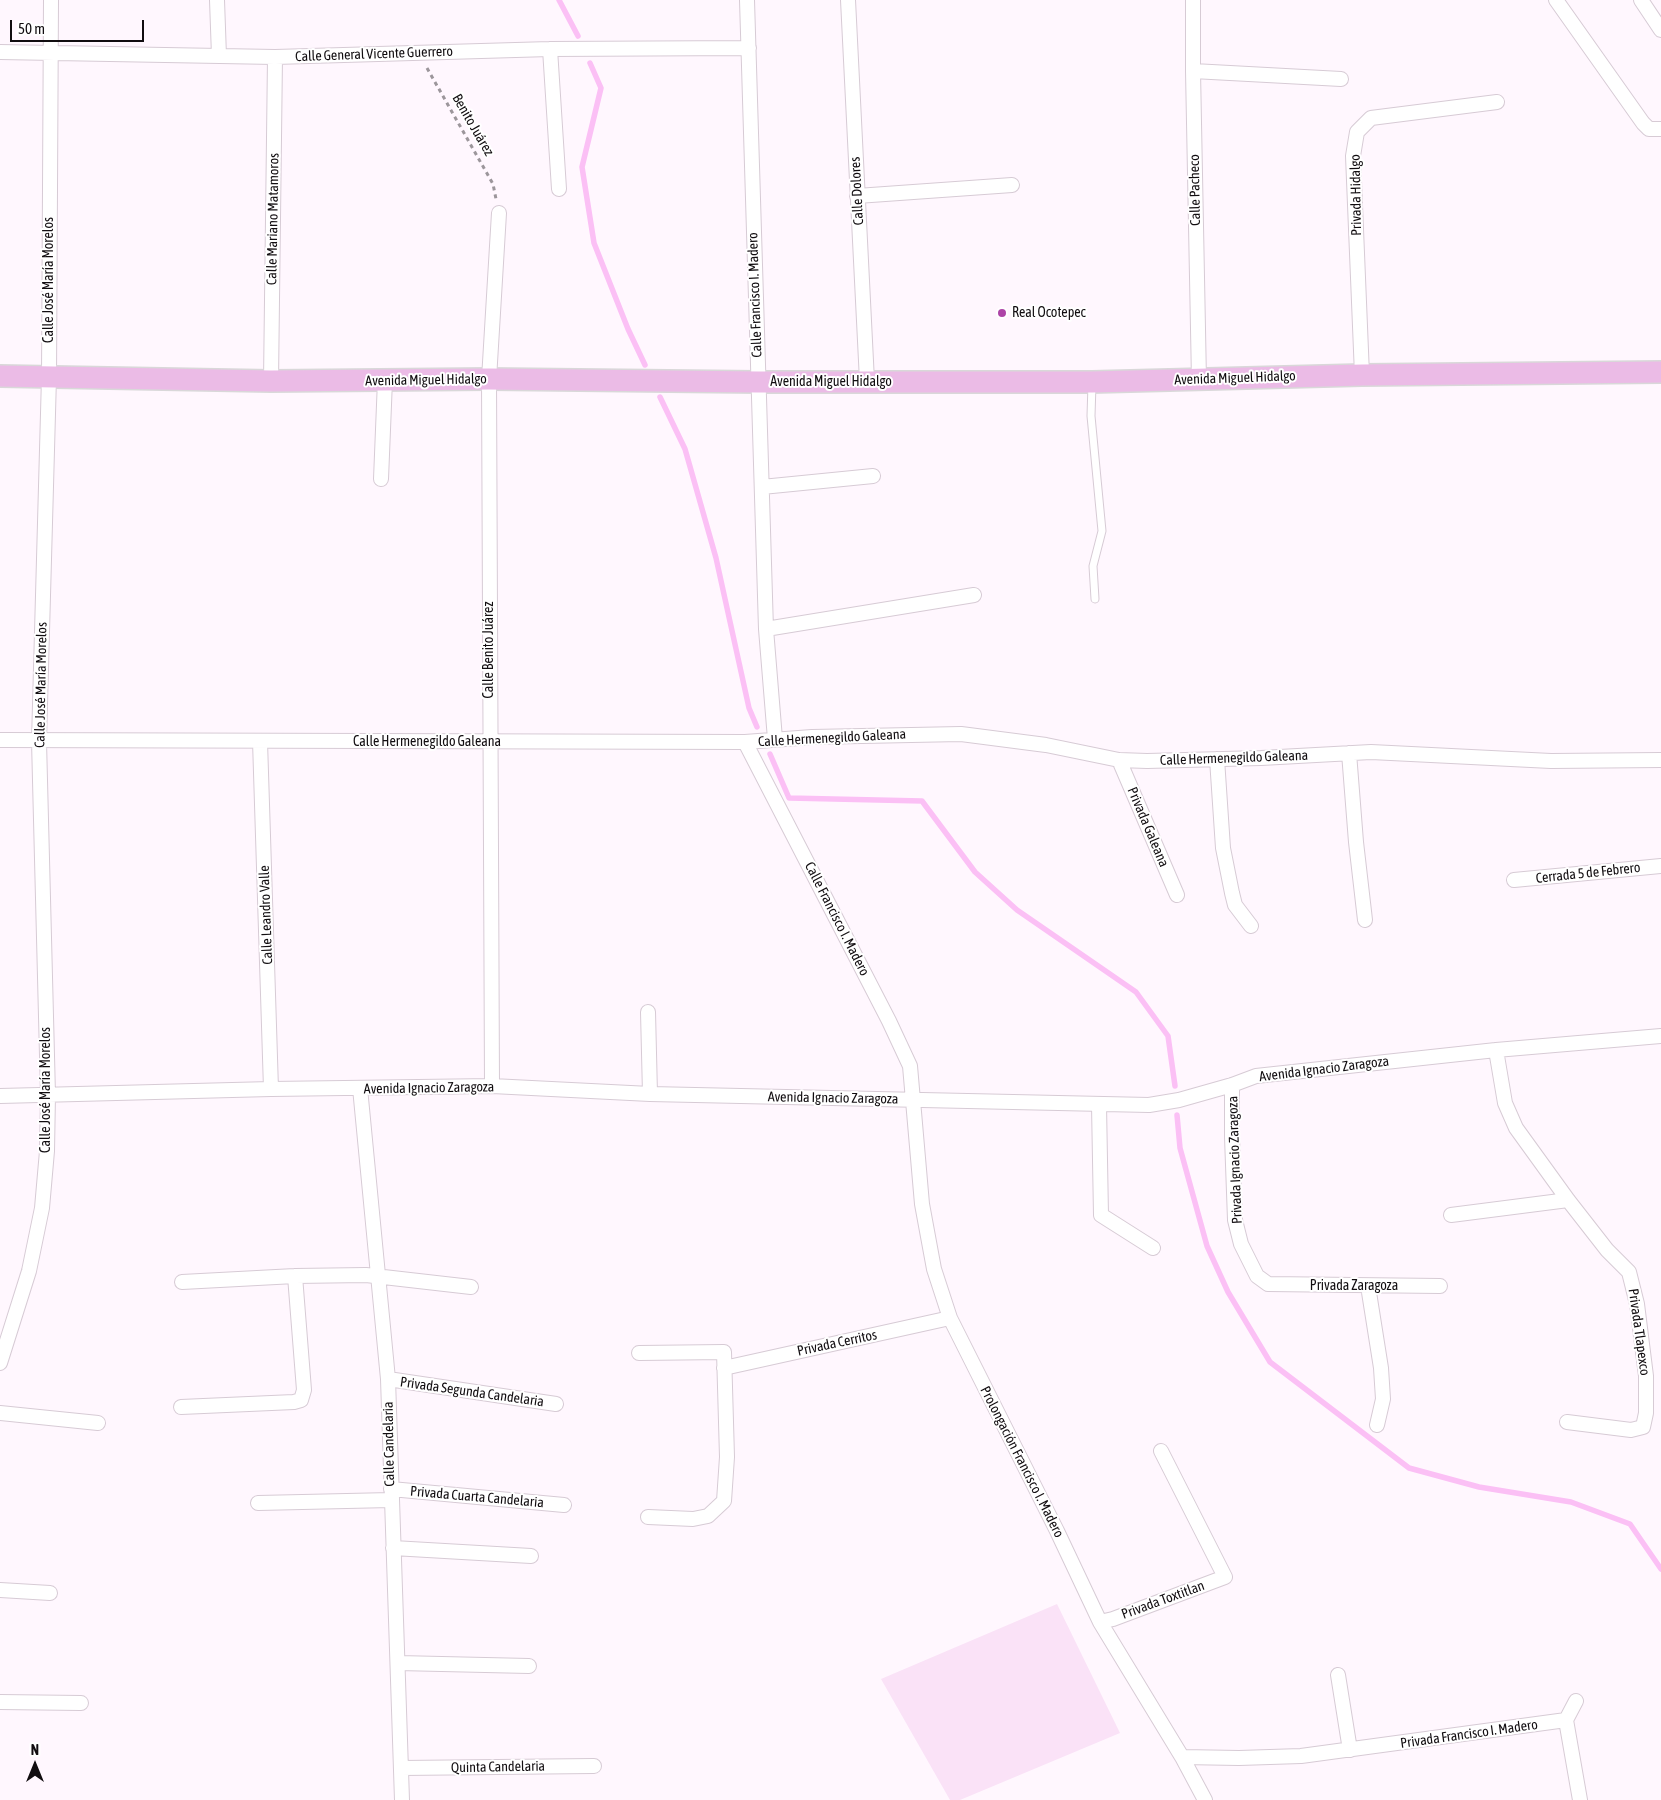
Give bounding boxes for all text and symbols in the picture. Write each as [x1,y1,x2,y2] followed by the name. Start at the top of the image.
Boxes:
[12,10,146,42] scale bar
[18,20,45,37] text: 50 m
[295,43,453,65] street label: Calle General Vicente Guerrero
[449,91,497,159] street label: Benito Juárez
[263,153,283,285] street label: Calle Mariano Matamoros
[1186,154,1204,226] street label: Calle Pacheco
[1347,154,1365,236] street label: Privada Hidalgo
[847,156,867,226] street label: Calle Dolores
[41,217,57,343] street label: Calle José María Morelos
[744,232,766,358] street label: Calle Francisco I. Madero
[1012,305,1086,321] place label: Real Ocotepec
[996,307,1008,319] marker: Real Ocotepec
[1174,367,1296,389] street label: Avenida Miguel Hidalgo
[365,371,487,389] street label: Avenida Miguel Hidalgo
[770,374,892,390] street label: Avenida Miguel Hidalgo
[481,601,497,699] street label: Calle Benito Juárez
[32,622,50,748] street label: Calle José María Morelos
[758,726,906,750] street label: Calle Hermenegildo Galeana
[353,734,501,750] street label: Calle Hermenegildo Galeana
[1160,747,1308,769] street label: Calle Hermenegildo Galeana
[1124,785,1172,869] street label: Privada Galeana
[801,859,873,979] street label: Calle Francisco I. Madero
[1535,859,1641,887] street label: Cerrada 5 de Febrero
[256,865,276,965] street label: Calle Leandro Valle
[38,1027,54,1153] street label: Calle José María Morelos
[1258,1053,1390,1085] street label: Avenida Ignacio Zaragoza
[364,1078,494,1098] street label: Avenida Ignacio Zaragoza
[768,1088,898,1108] street label: Avenida Ignacio Zaragoza
[1224,1096,1246,1224] street label: Privada Ignacio Zaragoza
[1310,1278,1398,1294] street label: Privada Zaragoza
[1625,1287,1653,1377] street label: Privada Tlapexco
[796,1326,878,1360] street label: Privada Cerritos
[399,1374,545,1410] street label: Privada Segunda Candelaria
[976,1384,1068,1540] street label: Prolongación Francisco I. Madero
[380,1401,398,1487] street label: Calle Candelaria
[409,1483,545,1511] street label: Privada Cuarta Candelaria
[1119,1577,1207,1623] street label: Privada Toxtitlan
[1399,1716,1539,1752] street label: Privada Francisco I. Madero
[10,1740,60,1790] north arrow
[31,1742,39,1758] text: N
[451,1758,545,1776] street label: Quinta Candelaria

